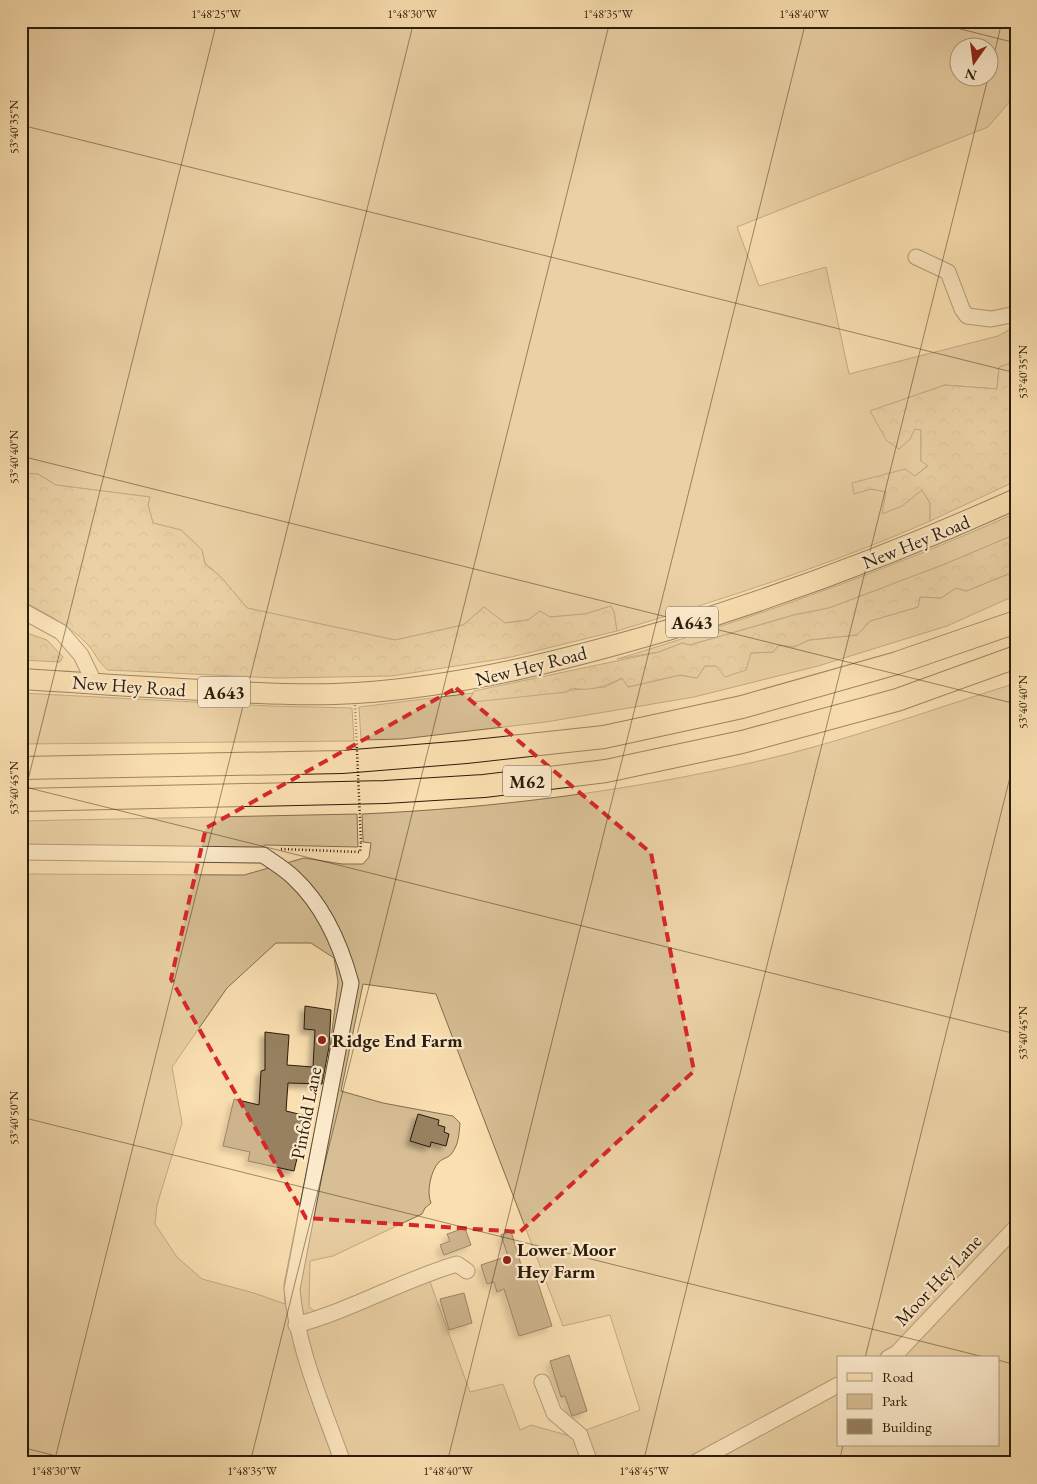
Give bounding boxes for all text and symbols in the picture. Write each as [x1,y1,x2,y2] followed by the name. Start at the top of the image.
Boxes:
[191,6,242,22] text: 1°48'25"W
[387,6,438,22] text: 1°48'30"W
[583,6,634,22] text: 1°48'35"W
[779,6,830,22] text: 1°48'40"W
[950,38,1000,88] north arrow
[963,64,979,85] text: N
[6,100,22,154] text: 53°40'35"N
[1015,345,1031,399] text: 53°40'35"N
[6,430,22,484] text: 53°40'40"N
[858,509,974,575] street label: New Hey Road
[666,606,718,638] road number: A643
[473,640,590,692] street label: New Hey Road
[71,670,187,702] street label: New Hey Road
[1015,675,1031,729] text: 53°40'40"N
[198,676,250,708] road number: A643
[6,761,22,815] text: 53°40'45"N
[503,766,551,796] road number: M62
[1015,1006,1031,1060] text: 53°40'45"N
[332,1028,463,1053] place label: Ridge End Farm
[316,1034,328,1046] marker: Ridge End Farm
[285,1064,327,1162] street label: Pinfold Lane
[6,1091,22,1145] text: 53°40'50"N
[889,1229,987,1331] street label: Moor Hey Lane
[517,1237,616,1284] place label: Lower Moor Hey Farm
[501,1254,513,1266] marker: Lower Moor Hey Farm
[837,1356,1000,1446] legend
[882,1367,914,1386] text: Road
[882,1391,909,1410] text: Park
[882,1417,932,1436] text: Building
[31,1463,82,1479] text: 1°48'30"W
[227,1463,278,1479] text: 1°48'35"W
[423,1463,474,1479] text: 1°48'40"W
[619,1463,670,1479] text: 1°48'45"W

